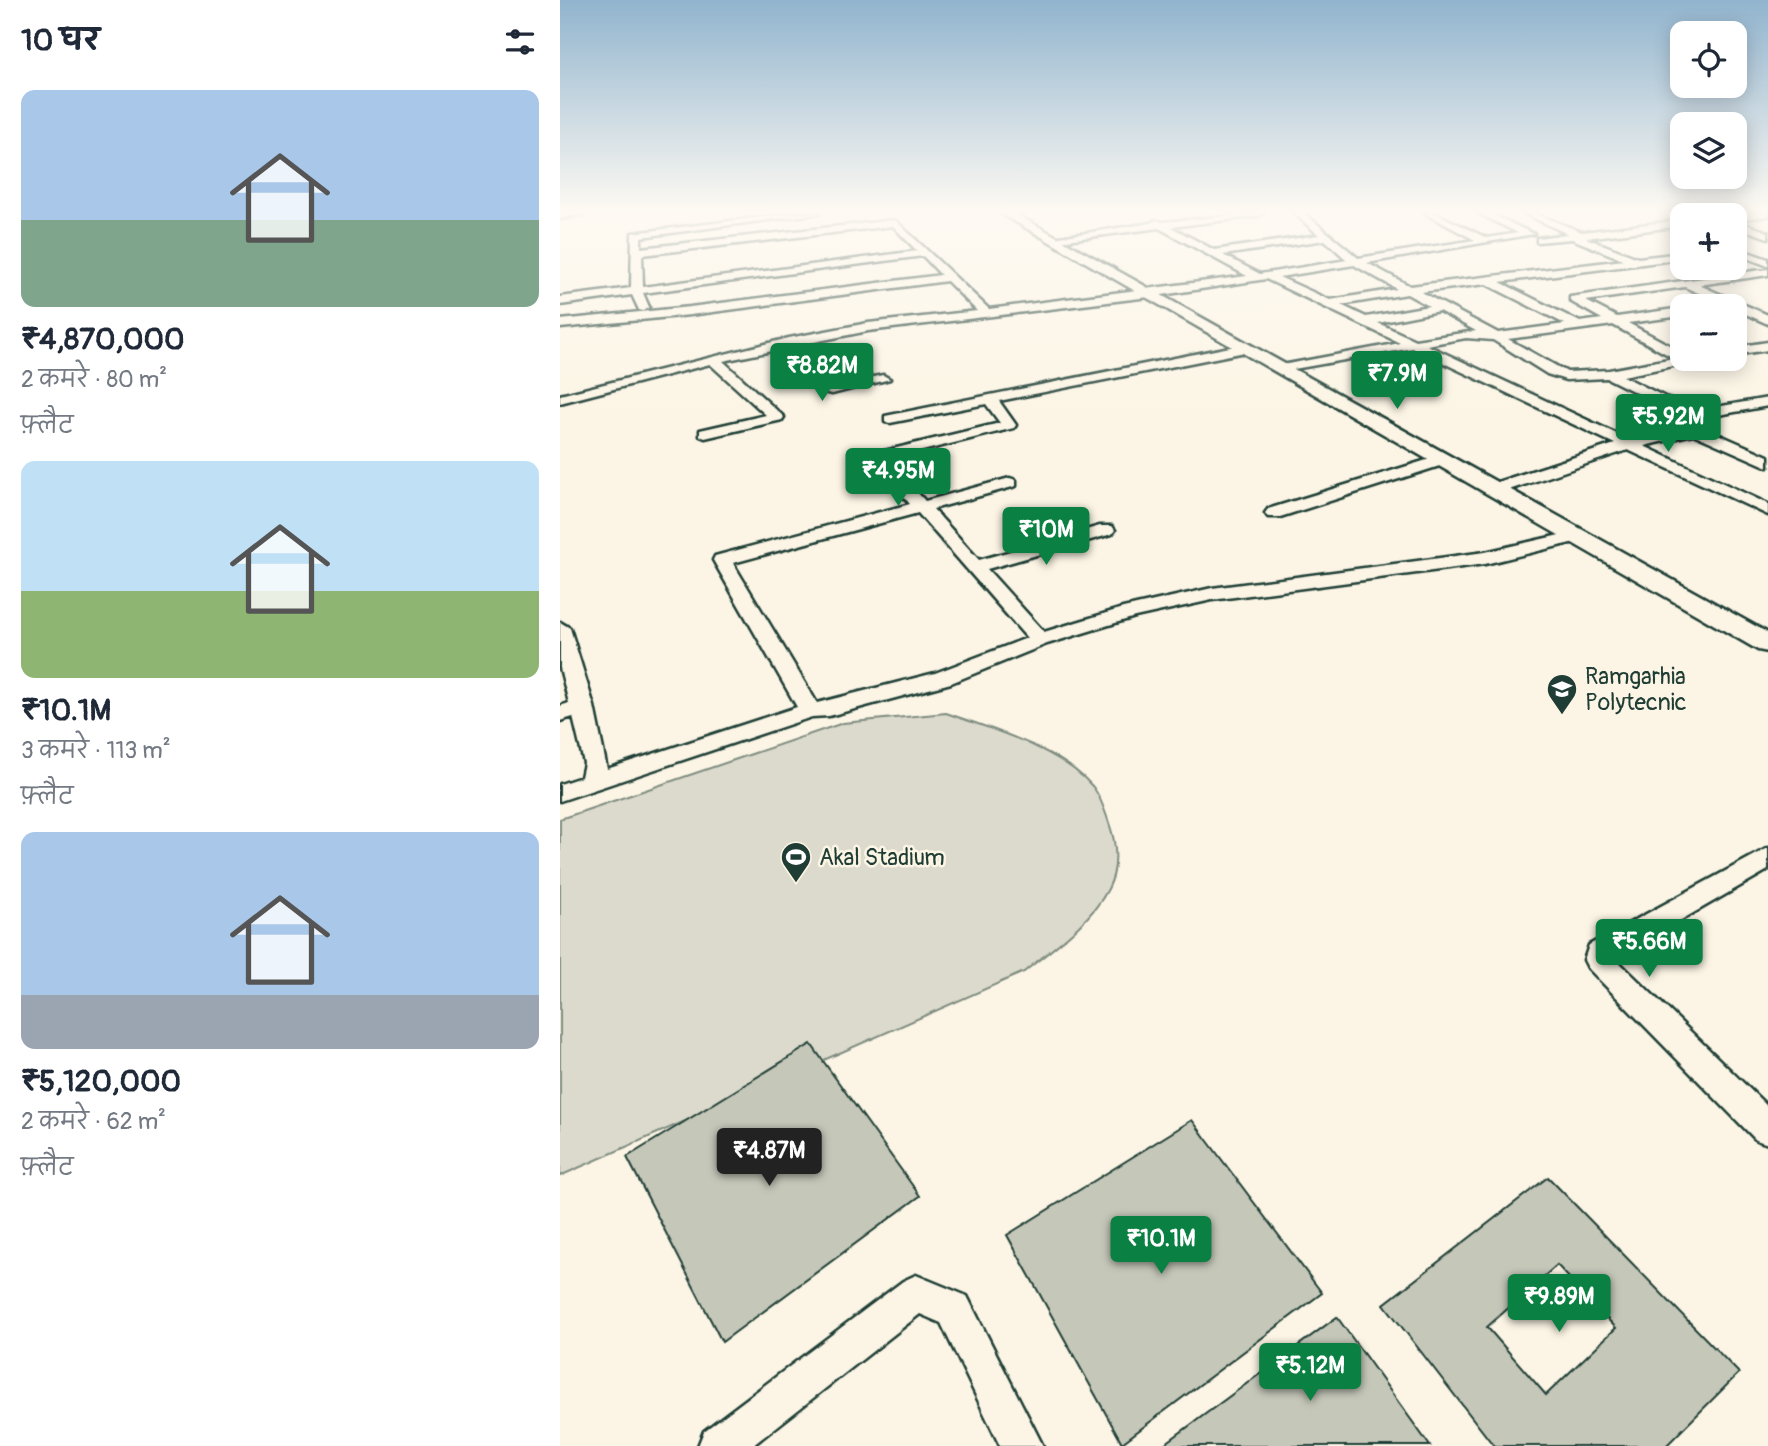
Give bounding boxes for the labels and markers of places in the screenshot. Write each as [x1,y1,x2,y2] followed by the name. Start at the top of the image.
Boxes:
[765,344,879,403] pin: ₹8.82M
[1348,352,1446,411] pin: ₹7.9M
[1611,394,1725,454] pin: ₹5.92M
[841,448,955,508] pin: ₹4.95M
[1005,508,1087,567] pin: ₹10M
[1585,662,1686,717] place label: Ramgarhia Polytecnic
[1545,672,1579,716] school or university icon: Ramgarhia Polytecnic
[779,840,813,884] sports icon: Akal Stadium
[819,843,945,872] place label: Akal Stadium
[1592,920,1706,979] pin: ₹5.66M
[712,1128,826,1188] pin: ₹4.87M
[1104,1216,1218,1276] pin: ₹10.1M
[1502,1274,1616,1334] pin: ₹9.89M
[1253,1344,1367,1403] pin: ₹5.12M

